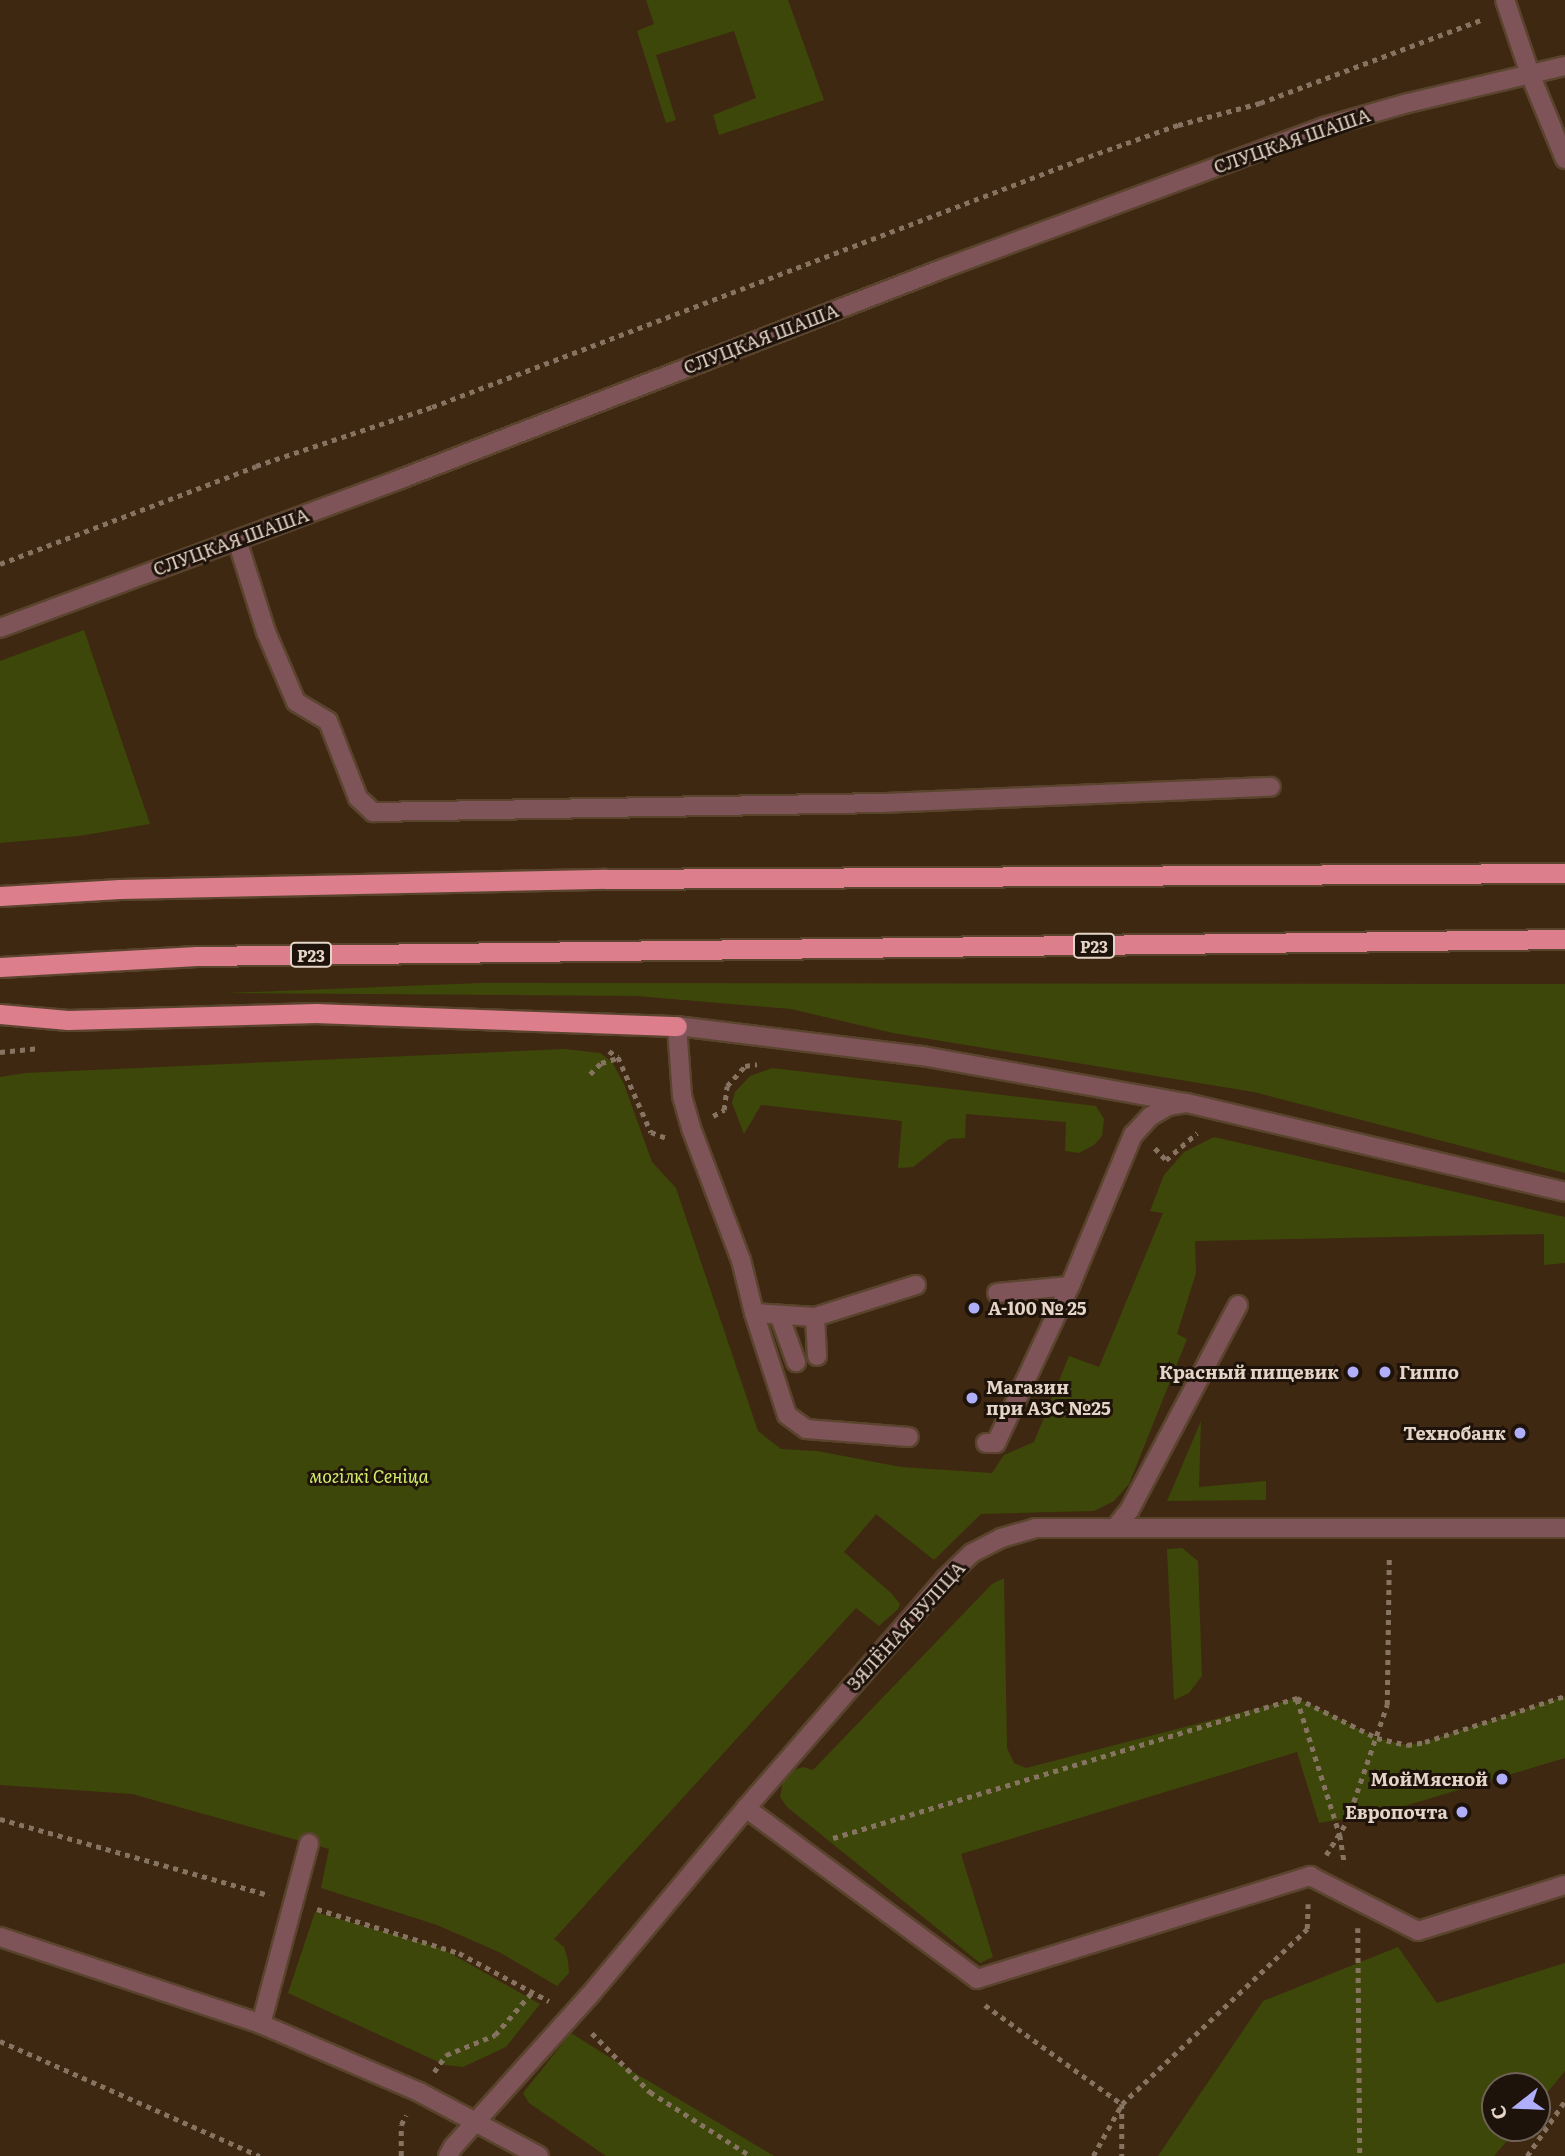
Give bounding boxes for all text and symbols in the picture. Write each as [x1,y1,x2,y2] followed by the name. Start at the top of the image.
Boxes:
[1211,104,1373,178] street label: СЛУЦКАЯ ШАША
[681,300,841,378] street label: СЛУЦКАЯ ШАША
[150,504,312,580] street label: СЛУЦКАЯ ШАША
[1073,934,1115,958] road number: Р23
[290,942,332,967] road number: Р23
[988,1297,1087,1319] place label: А-100 № 25
[966,1300,982,1316] marker: А-100 № 25
[1159,1361,1339,1383] place label: Красный пищевик
[1399,1361,1459,1383] place label: Гиппо
[1345,1364,1361,1380] marker: Красный пищевик
[1377,1364,1393,1380] marker: Гиппо
[986,1377,1111,1420] place label: Магазин при АЗС №25
[964,1390,980,1406] marker: Магазин при АЗС №25
[1403,1422,1506,1444] place label: Технобанк
[1512,1425,1528,1441] marker: Технобанк
[309,1465,429,1487] park label: могілкі Сеніца
[843,1557,969,1695] street label: ЗЯЛЁНАЯ ВУЛІЦА
[1370,1768,1488,1790] place label: МойМясной
[1494,1771,1510,1787] marker: МойМясной
[1345,1801,1448,1823] place label: Европочта
[1454,1804,1470,1820] marker: Европочта
[1481,2072,1551,2142] north arrow
[1483,2102,1513,2124] text: С

